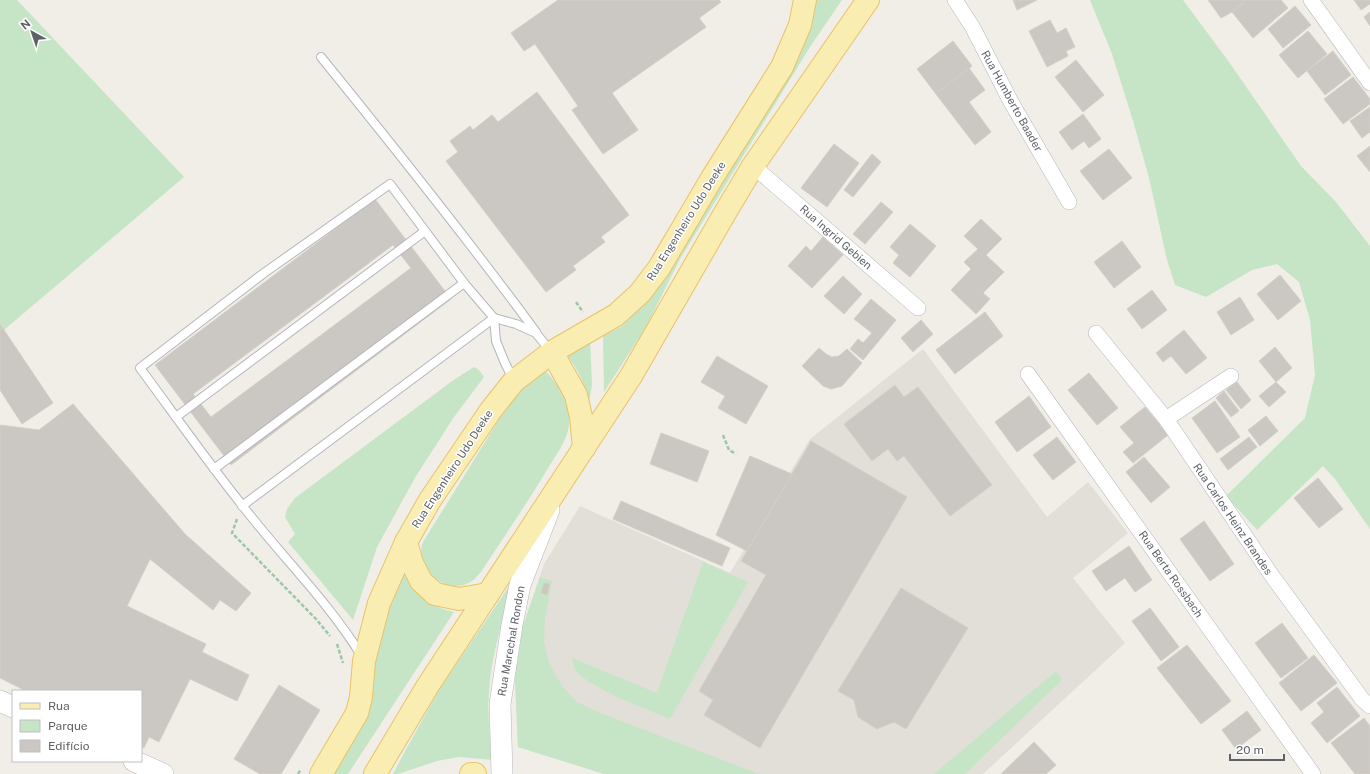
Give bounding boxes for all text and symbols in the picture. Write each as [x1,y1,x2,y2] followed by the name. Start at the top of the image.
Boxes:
[12,12,52,52] north arrow
[18,17,33,32] text: N
[979,48,1045,154] street label: Rua Humberto Baader
[644,159,728,283] street label: Rua Engenheiro Udo Deeke
[798,203,874,271] street label: Rua Ingrid Gebien
[409,408,495,530] street label: Rua Engenheiro Udo Deeke
[1191,461,1275,577] street label: Rua Carlos Heinz Brandes
[1137,529,1205,619] street label: Rua Berta Rossbach
[495,585,527,697] street label: Rua Marechal Rondon
[12,690,142,762] legend
[48,699,70,713] text: Rua
[48,719,88,733] text: Parque
[1230,736,1284,762] scale bar
[48,739,90,753] text: Edifício
[1236,743,1264,757] text: 20 m

